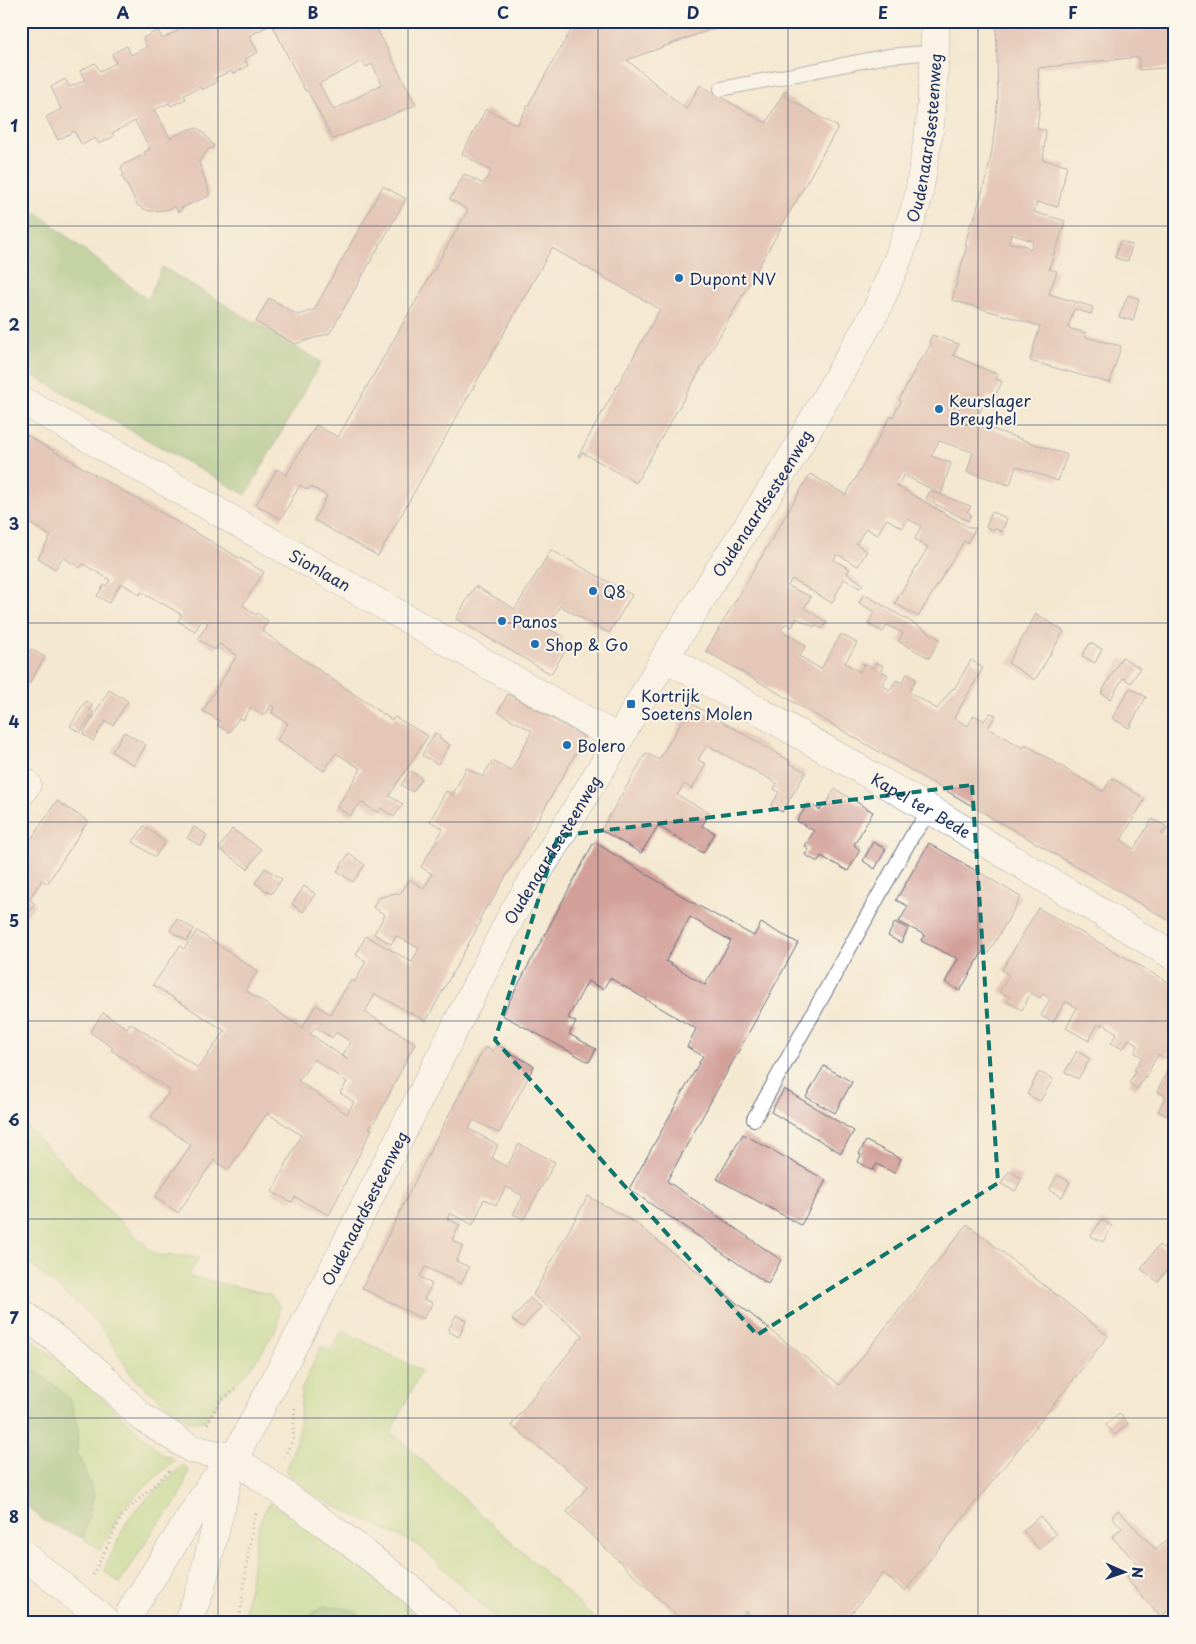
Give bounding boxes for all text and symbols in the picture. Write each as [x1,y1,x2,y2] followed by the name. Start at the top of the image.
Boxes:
[117,0,130,24] text: A
[308,0,319,24] text: B
[497,0,509,24] text: C
[687,0,699,24] text: D
[878,0,888,24] text: E
[1068,0,1078,24] text: F
[899,52,947,225] street label: Oudenaardsesteenweg
[10,113,18,137] text: 1
[689,266,776,290] place label: Dupont NV
[673,272,685,284] marker: Dupont NV
[8,312,20,336] text: 2
[949,388,1031,430] place label: Keurslager Breughel
[933,403,945,415] marker: Keurslager Breughel
[706,425,817,582] street label: Oudenaardsesteenweg
[9,511,19,535] text: 3
[285,543,355,597] street label: Sionlaan
[603,579,626,603] place label: Q8
[587,585,599,597] marker: Q8
[512,609,557,633] place label: Panos
[496,615,508,627] marker: Panos
[545,632,628,656] place label: Shop & Go
[529,638,541,650] marker: Shop & Go
[641,683,753,725] place label: Kortrijk Soetens Molen
[625,698,637,710] marker: Kortrijk Soetens Molen
[9,709,20,733] text: 4
[577,733,626,757] place label: Bolero
[561,739,573,751] marker: Bolero
[867,766,976,843] street label: Kapel ter Bede
[497,770,606,928] street label: Oudenaardsesteenweg
[9,908,19,932] text: 5
[8,1107,20,1131] text: 6
[315,1126,413,1290] street label: Oudenaardsesteenweg
[9,1305,19,1329] text: 7
[9,1504,19,1528] text: 8
[1098,1546,1148,1596] north arrow
[1127,1567,1148,1578] text: N

